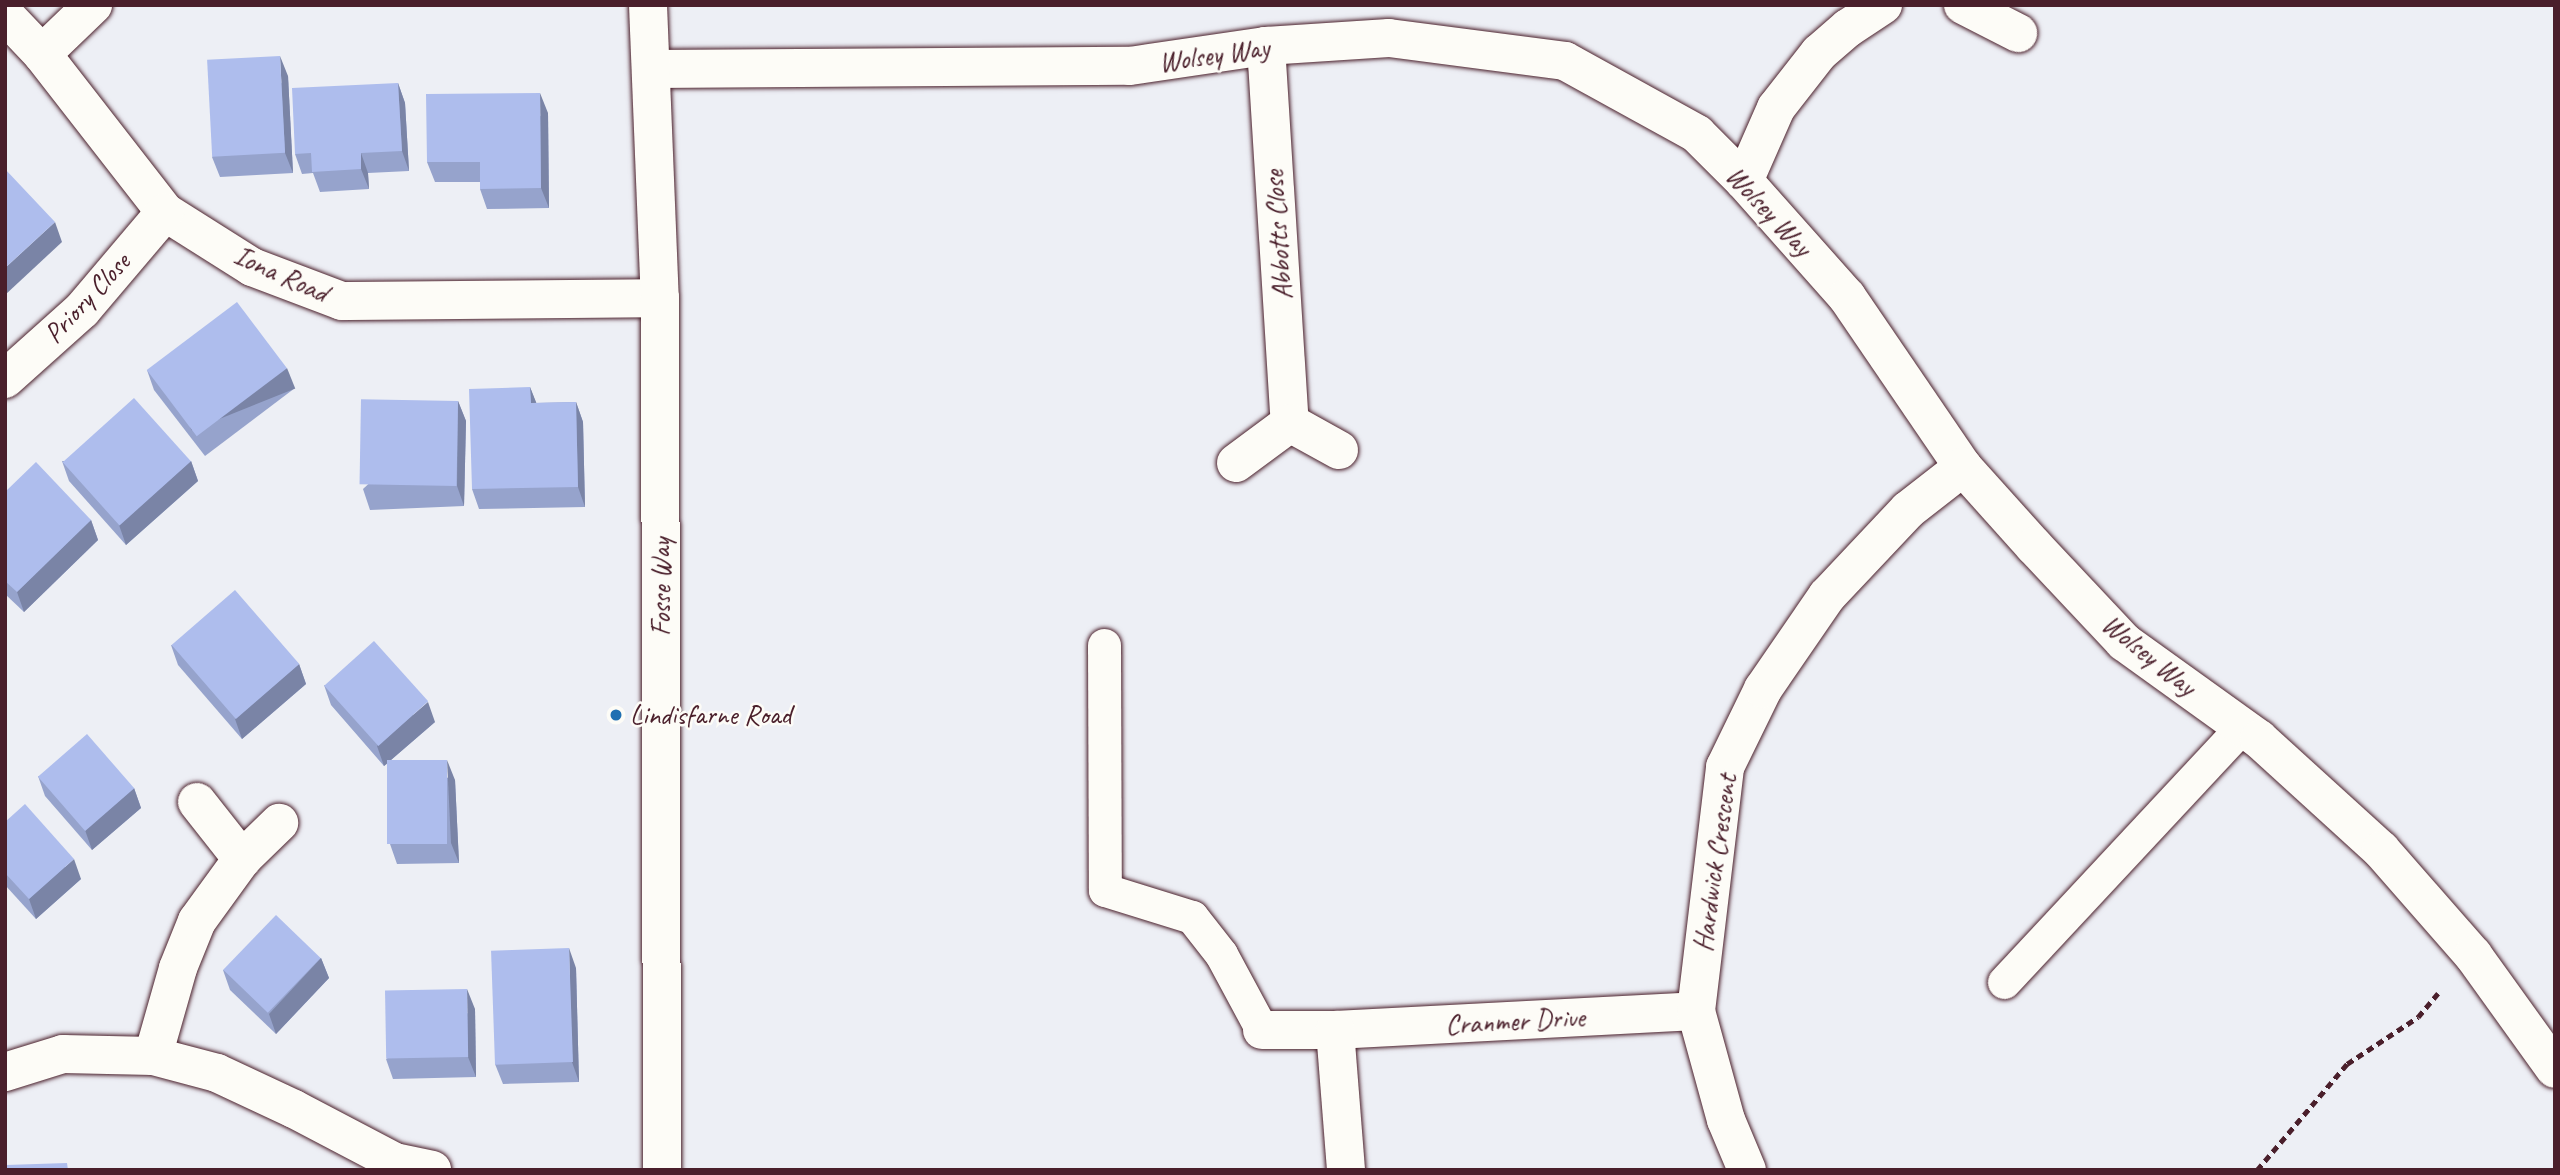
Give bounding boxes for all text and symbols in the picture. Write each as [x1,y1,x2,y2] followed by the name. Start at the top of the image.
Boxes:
[1157,31,1271,79] street label: Wolsey Way
[1719,159,1819,263] street label: Wolsey Way
[1257,169,1299,301] street label: Abbotts Close
[229,239,333,309] street label: Iona Road
[37,246,137,350] street label: Priory Close
[644,538,678,636] street label: Fosse Way
[2095,607,2203,703] street label: Wolsey Way
[630,698,791,732] place label: Lindisfarne Road
[608,707,624,723] marker: Lindisfarne Road
[1686,772,1744,954] street label: Hardwick Crescent
[1444,1001,1586,1041] street label: Cranmer Drive

